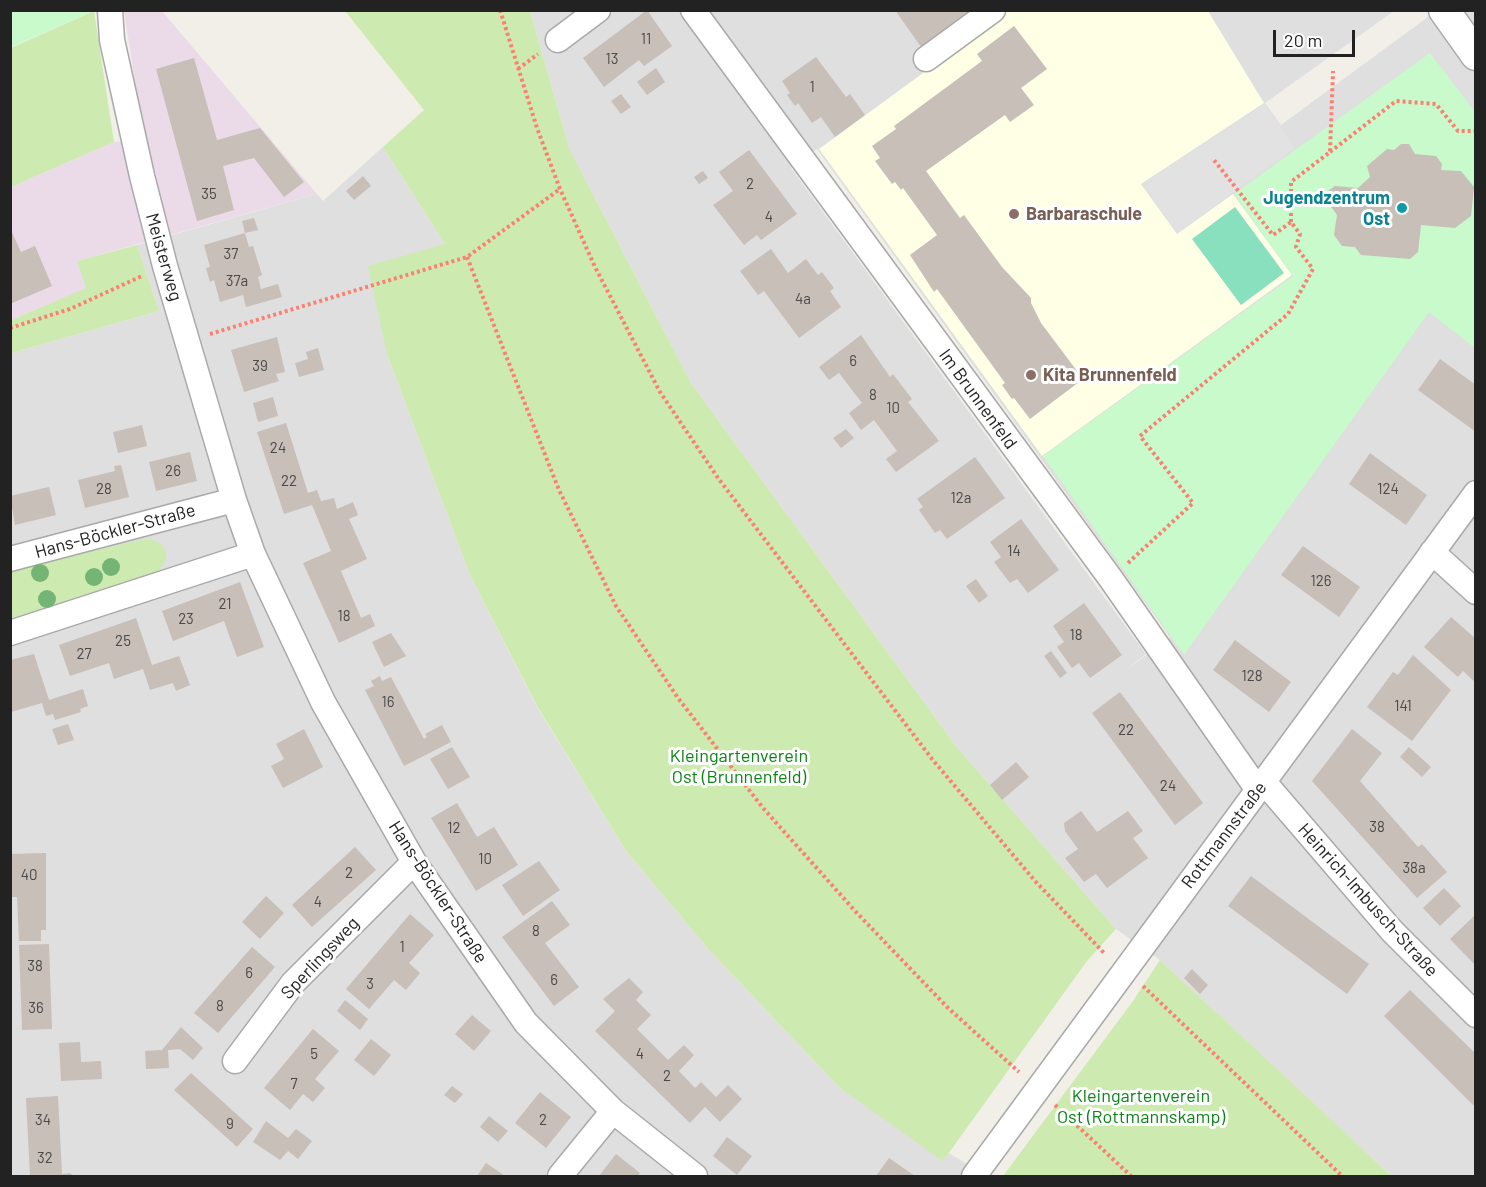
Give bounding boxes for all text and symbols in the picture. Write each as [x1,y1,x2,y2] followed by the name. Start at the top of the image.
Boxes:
[1276,18,1358,56] scale bar
[1284,29,1322,51] text: 20 m
[641,30,651,48] house number: 11
[606,50,618,68] house number: 13
[809,78,815,96] house number: 1
[746,175,754,193] house number: 2
[201,185,217,203] house number: 35
[1263,187,1390,230] place label: Jugendzentrum Ost
[1395,201,1409,215] marker: Jugendzentrum Ost
[1026,203,1142,225] place label: Barbaraschule
[1007,207,1021,221] marker: Barbaraschule
[765,208,773,226] house number: 4
[141,211,187,303] street label: Meisterweg
[224,245,238,263] house number: 37
[226,272,248,290] house number: 37a
[795,290,811,308] house number: 4a
[934,345,1022,453] street label: Im Brunnenfeld
[849,352,857,370] house number: 6
[252,357,268,375] house number: 39
[1043,364,1177,386] place label: Kita Brunnenfeld
[1024,368,1038,382] marker: Kita Brunnenfeld
[869,386,877,404] house number: 8
[886,399,900,417] house number: 10
[270,439,286,457] house number: 24
[165,462,181,480] house number: 26
[281,472,297,490] house number: 22
[96,480,112,498] house number: 28
[1377,480,1399,498] house number: 124
[951,489,971,507] house number: 12a
[32,499,198,563] street label: Hans-Böckler-Straße
[1007,542,1021,560] house number: 14
[1310,572,1332,590] house number: 126
[218,595,232,613] house number: 21
[337,607,351,625] house number: 18
[178,610,194,628] house number: 23
[1069,626,1083,644] house number: 18
[115,632,131,650] house number: 25
[76,645,92,663] house number: 27
[1241,667,1263,685] house number: 128
[382,693,394,711] house number: 16
[1394,697,1412,715] house number: 141
[1118,721,1134,739] house number: 22
[670,745,808,788] park label: Kleingartenverein Ost (Brunnenfeld)
[1160,777,1176,795] house number: 24
[1177,777,1271,893] street label: Rottmannstraße
[384,817,492,967] street label: Hans-Böckler-Straße
[1369,818,1385,836] house number: 38
[447,819,461,837] house number: 12
[1293,819,1443,981] street label: Heinrich-Imbusch-Straße
[478,850,492,868] house number: 10
[1402,859,1426,877] house number: 38a
[345,864,353,882] house number: 2
[21,866,37,884] house number: 40
[314,893,322,911] house number: 4
[277,912,363,1004] street label: Sperlingsweg
[532,922,540,940] house number: 8
[399,938,405,956] house number: 1
[27,957,43,975] house number: 38
[245,964,253,982] house number: 6
[550,971,558,989] house number: 6
[366,975,374,993] house number: 3
[216,997,224,1015] house number: 8
[28,999,44,1017] house number: 36
[310,1045,318,1063] house number: 5
[636,1045,644,1063] house number: 4
[663,1067,671,1085] house number: 2
[290,1075,298,1093] house number: 7
[1057,1085,1225,1128] park label: Kleingartenverein Ost (Rottmannskamp)
[35,1111,51,1129] house number: 34
[539,1111,547,1129] house number: 2
[226,1115,234,1133] house number: 9
[37,1149,53,1167] house number: 32

